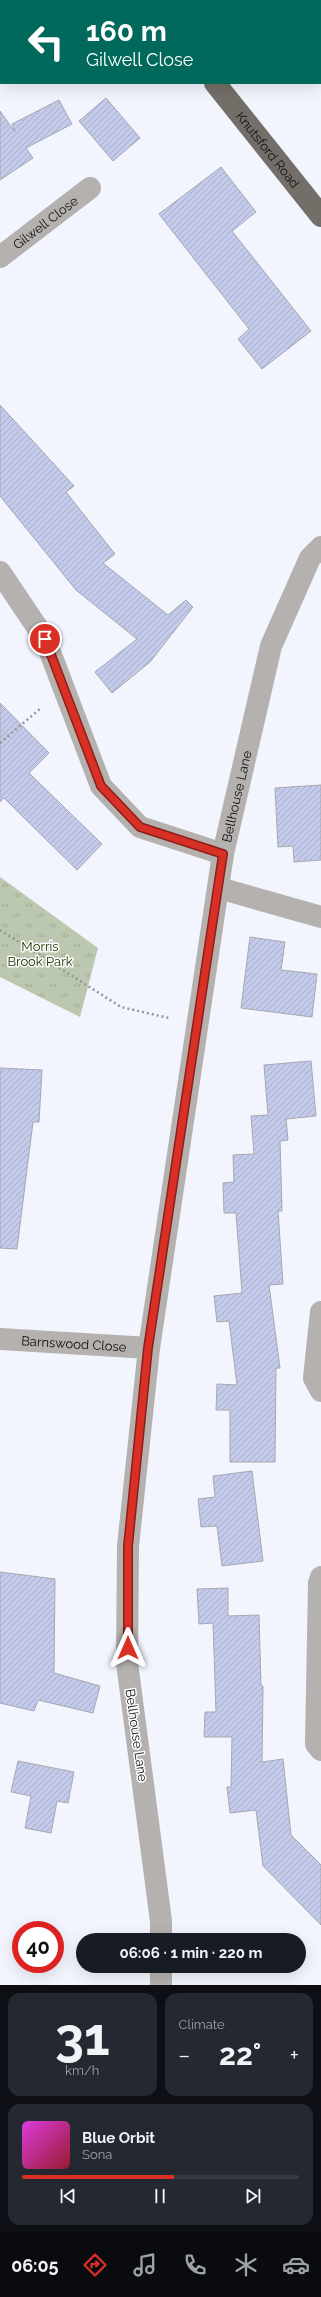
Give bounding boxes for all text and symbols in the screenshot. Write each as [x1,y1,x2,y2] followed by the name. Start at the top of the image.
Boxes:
[86,15,167,48] text: 160 m
[20,16,72,68] icon: left
[86,49,193,70] text: Gilwell Close
[233,109,302,191] street label: Knutsford Road
[10,193,81,252] street label: Gilwell Close
[28,622,62,656] pin
[34,628,56,650] icon: arrive
[219,749,255,844] street label: Bellhouse Lane
[7,939,73,969] park label: Morris Brook Park
[21,1333,127,1355] street label: Barnswood Close
[107,1627,149,1669] position arrow
[123,1688,150,1783] street label: Bellhouse Lane
[12,1921,64,1973] speed limit sign: 40
[119,1944,263,1962] text: 06:06 · 1 min · 220 m
[55,2006,110,2067] text: 31
[179,2017,225,2032] text: Climate
[219,2037,261,2072] text: 22°
[179,2042,190,2068] text: −
[290,2042,299,2068] text: +
[65,2063,99,2078] text: km/h
[82,2129,155,2147] text: Blue Orbit
[82,2147,112,2162] text: Sona
[57,2185,79,2207] icon: previous
[149,2185,171,2207] icon: pause
[242,2185,264,2207] icon: next
[81,2251,109,2279] icon: directions
[131,2251,159,2279] icon: music
[181,2251,209,2279] icon: phone
[232,2251,260,2279] icon: climate
[282,2251,310,2279] icon: car
[11,2255,59,2276] text: 06:05

